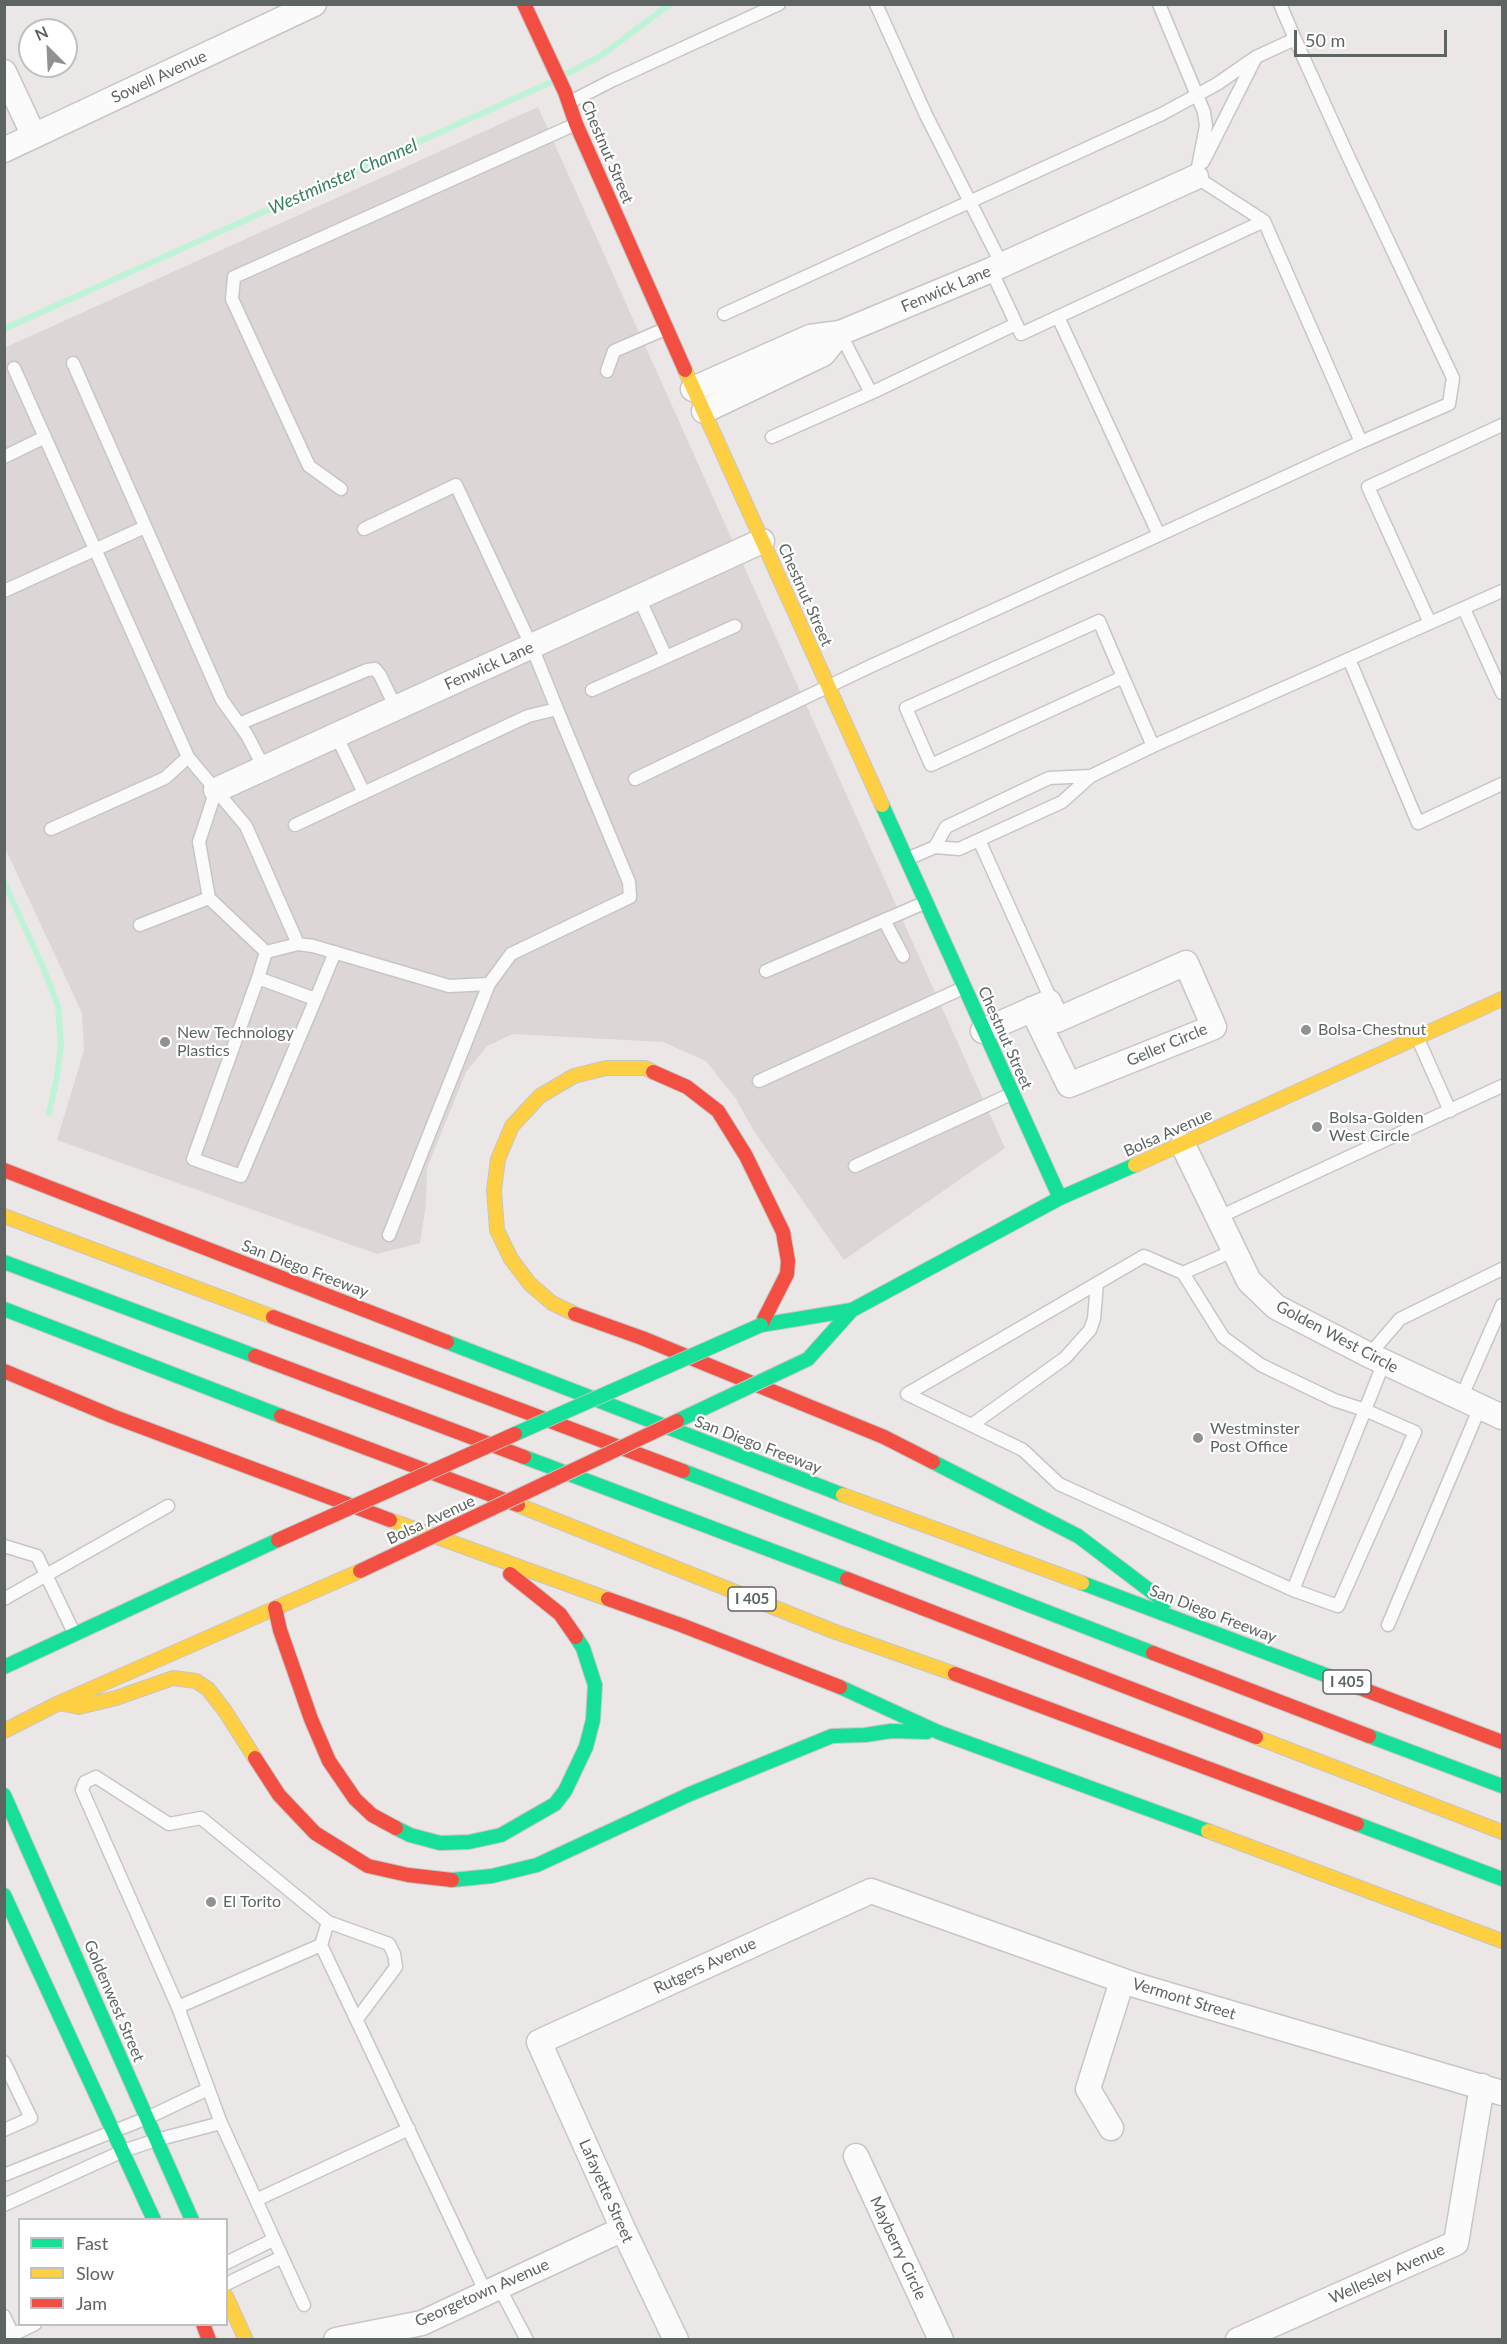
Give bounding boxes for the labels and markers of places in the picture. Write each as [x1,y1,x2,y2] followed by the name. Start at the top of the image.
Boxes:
[1318,1020,1426,1040] place label: Bolsa-Chestnut
[177,1023,294,1061] place label: New Technology Plastics
[1299,1023,1313,1037] marker: Bolsa-Chestnut
[158,1035,172,1049] marker: New Technology Plastics
[1329,1108,1424,1146] place label: Bolsa-Golden West Circle
[1310,1120,1324,1134] marker: Bolsa-Golden West Circle
[1210,1419,1300,1457] place label: Westminster Post Office
[1191,1431,1205,1445] marker: Westminster Post Office
[223,1892,281,1912] place label: El Torito
[204,1895,218,1909] marker: El Torito

